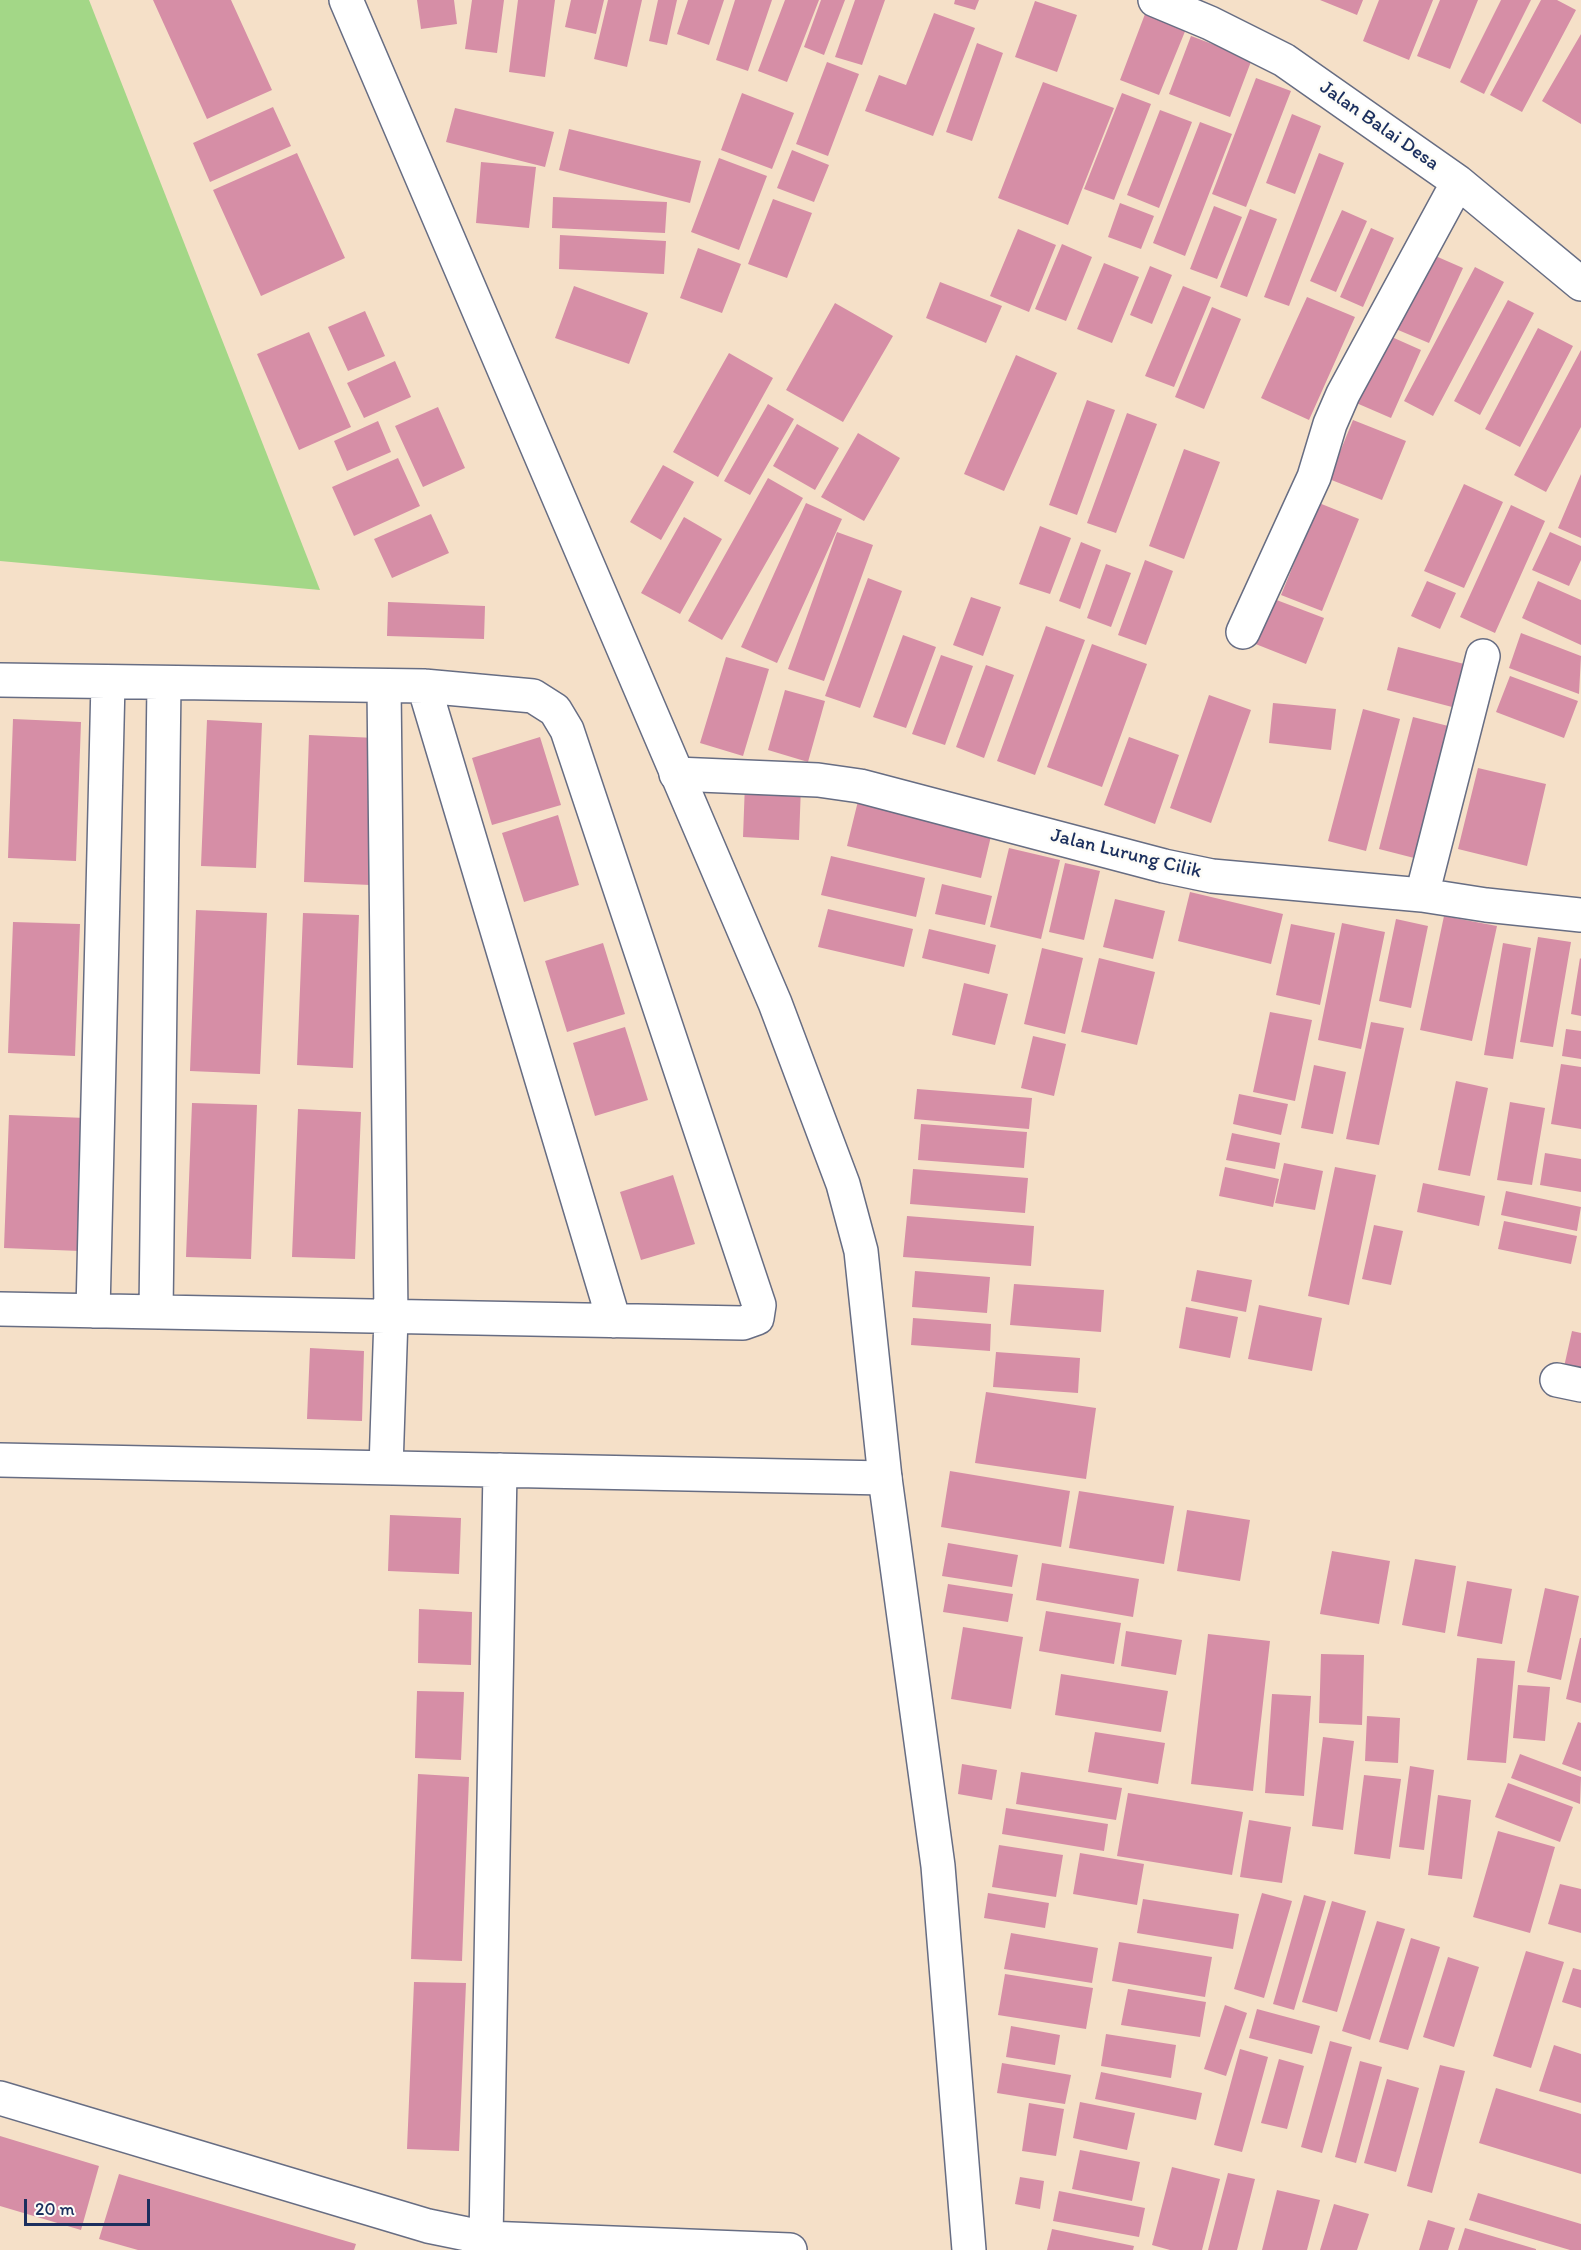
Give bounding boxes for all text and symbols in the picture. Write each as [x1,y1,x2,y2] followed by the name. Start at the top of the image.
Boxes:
[1315,76,1443,176] street label: Jalan Balai Desa
[1048,824,1204,884] street label: Jalan Lurung Cilik
[27,2187,153,2225] scale bar
[35,2198,75,2220] text: 20 m

